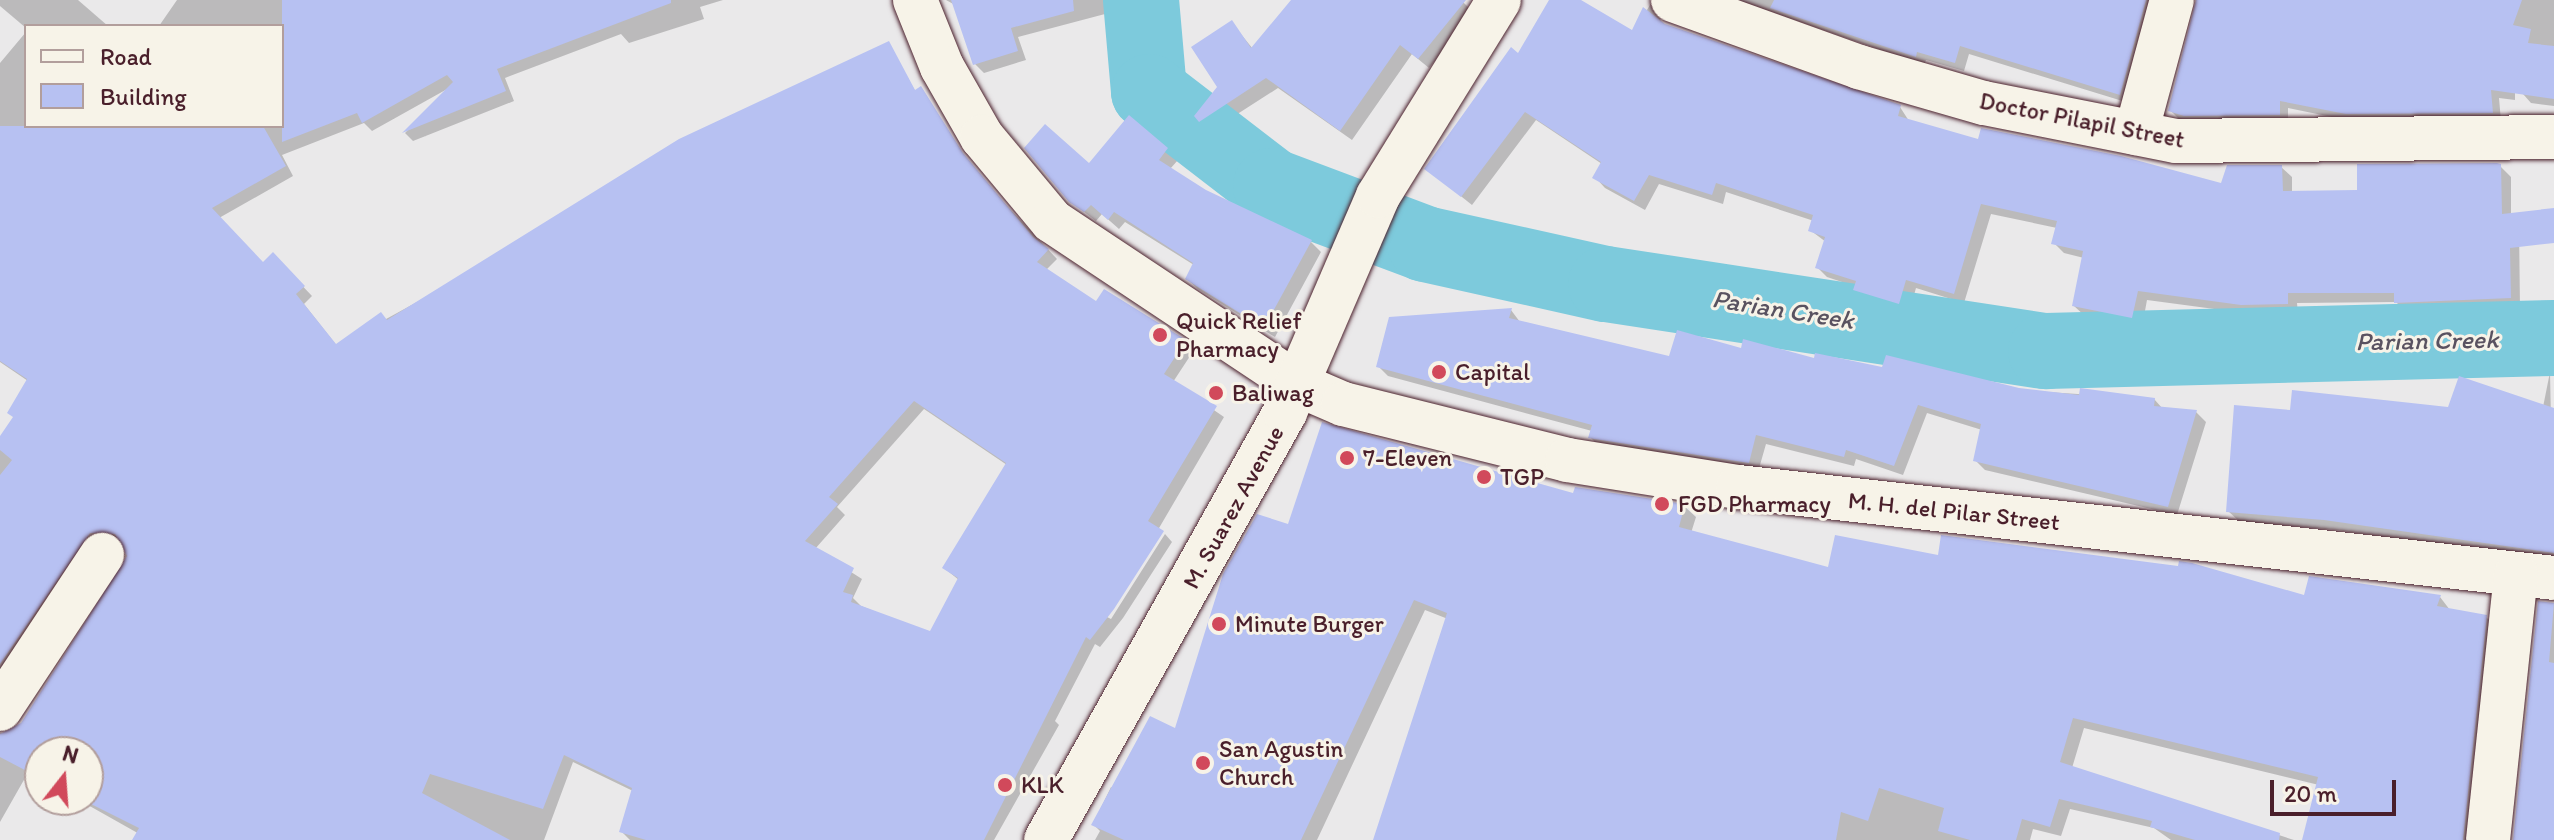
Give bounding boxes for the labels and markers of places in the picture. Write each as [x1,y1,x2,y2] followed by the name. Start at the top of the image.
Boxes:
[1176,307,1301,363] place label: Quick Relief Pharmacy
[1151,326,1169,344] marker: Quick Relief Pharmacy
[1455,358,1530,386] place label: Capital
[1430,363,1448,381] marker: Capital
[1232,379,1314,407] place label: Baliwag
[1207,384,1225,402] marker: Baliwag
[1363,444,1452,472] place label: 7-Eleven
[1338,449,1356,467] marker: 7-Eleven
[1500,463,1544,491] place label: TGP
[1475,468,1493,486] marker: TGP
[1678,490,1831,518] place label: FGD Pharmacy
[1653,495,1671,513] marker: FGD Pharmacy
[1235,610,1384,638] place label: Minute Burger
[1210,615,1228,633] marker: Minute Burger
[1219,735,1344,791] place label: San Agustin Church
[1194,754,1212,772] marker: San Agustin Church
[1021,771,1064,799] place label: KLK
[996,776,1014,794] marker: KLK

